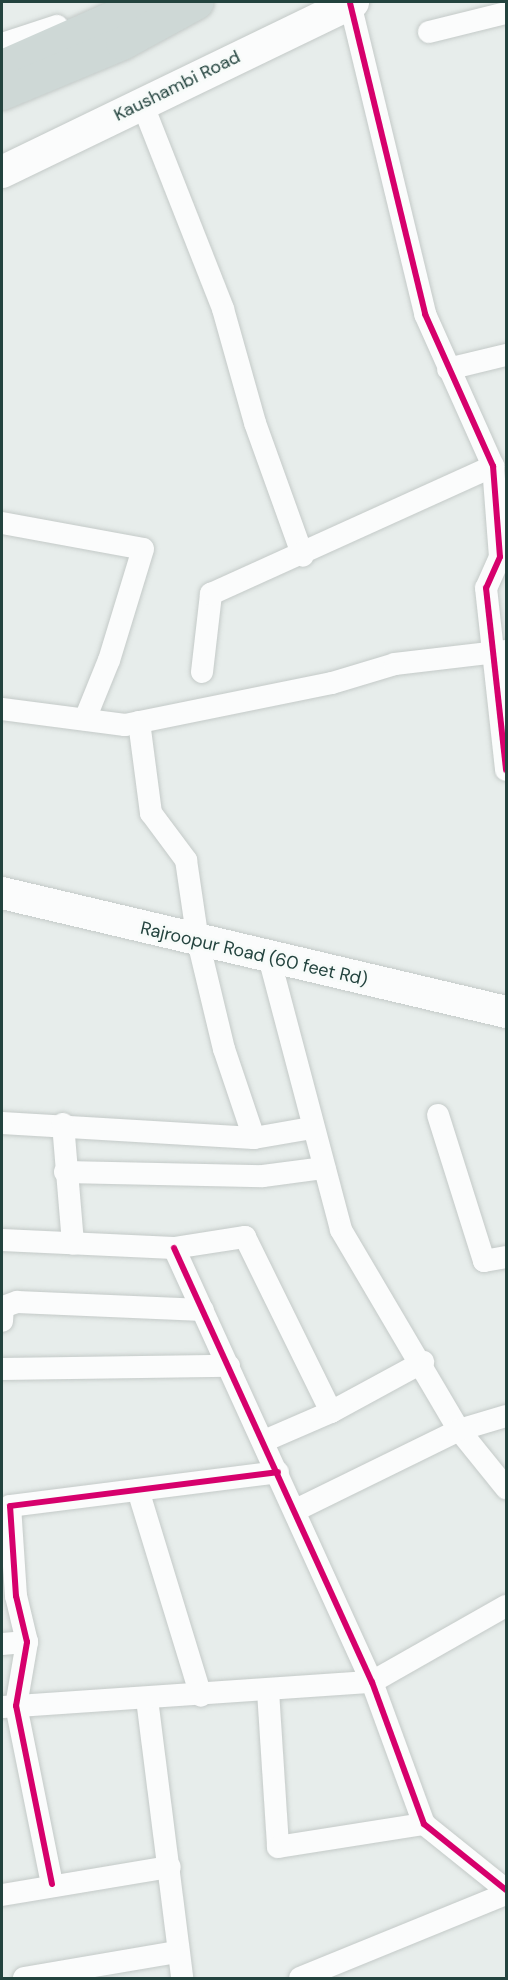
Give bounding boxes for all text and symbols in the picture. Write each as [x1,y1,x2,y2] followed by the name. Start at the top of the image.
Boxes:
[110,46,244,126] street label: Kaushambi Road
[138,917,370,991] street label: Rajroopur Road (60 feet Rd)

